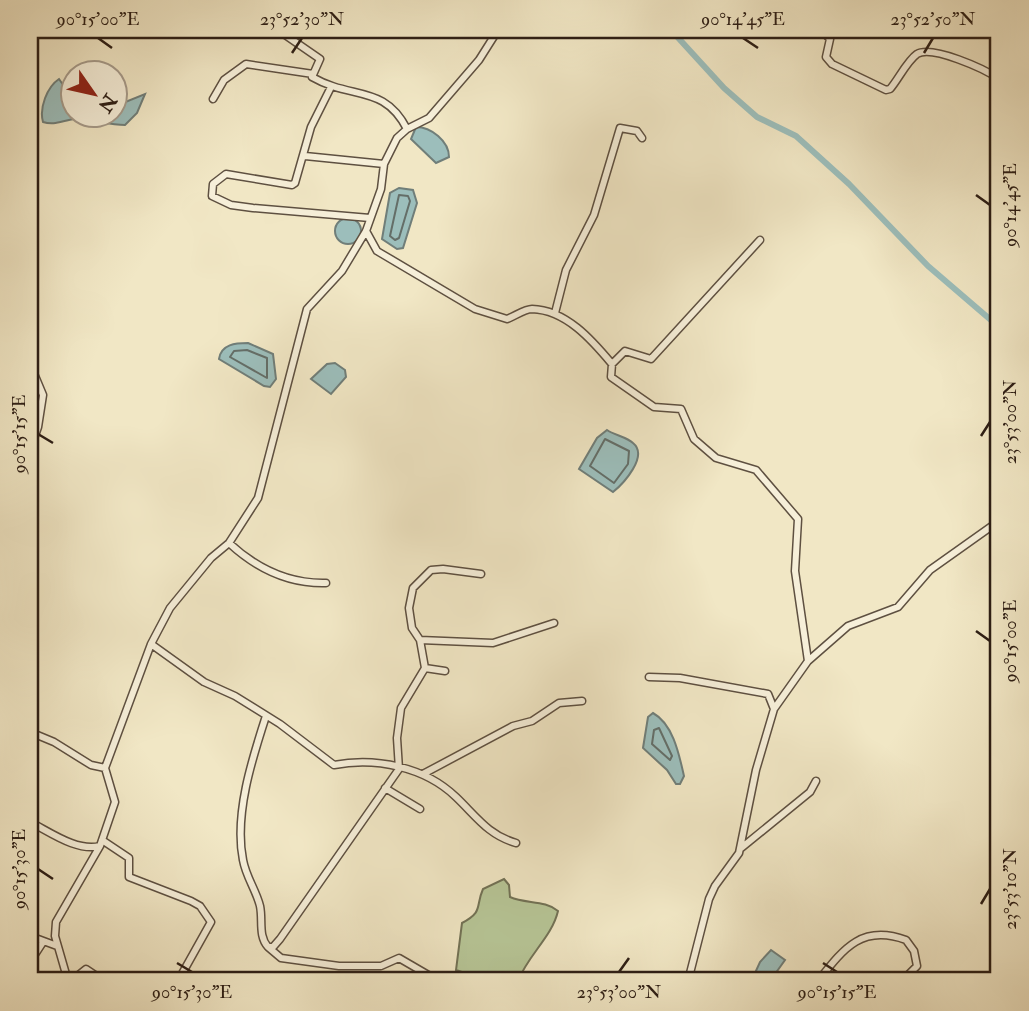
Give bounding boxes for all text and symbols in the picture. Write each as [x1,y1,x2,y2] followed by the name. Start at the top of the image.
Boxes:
[55,8,140,31] text: 90°15'00"E
[260,8,344,31] text: 23°52'30"N
[699,8,785,31] text: 90°14'45"E
[891,8,975,31] text: 23°52'50"N
[60,60,130,130] north arrow
[92,88,123,118] text: N
[999,163,1022,249] text: 90°14'45"E
[999,380,1022,464] text: 23°53'00"N
[8,395,31,475] text: 90°15'15"E
[999,599,1022,684] text: 90°15'00"E
[8,829,31,911] text: 90°15'30"E
[999,848,1022,930] text: 23°53'10"N
[150,981,232,1004] text: 90°15'30"E
[577,981,661,1004] text: 23°53'00"N
[796,981,876,1004] text: 90°15'15"E

